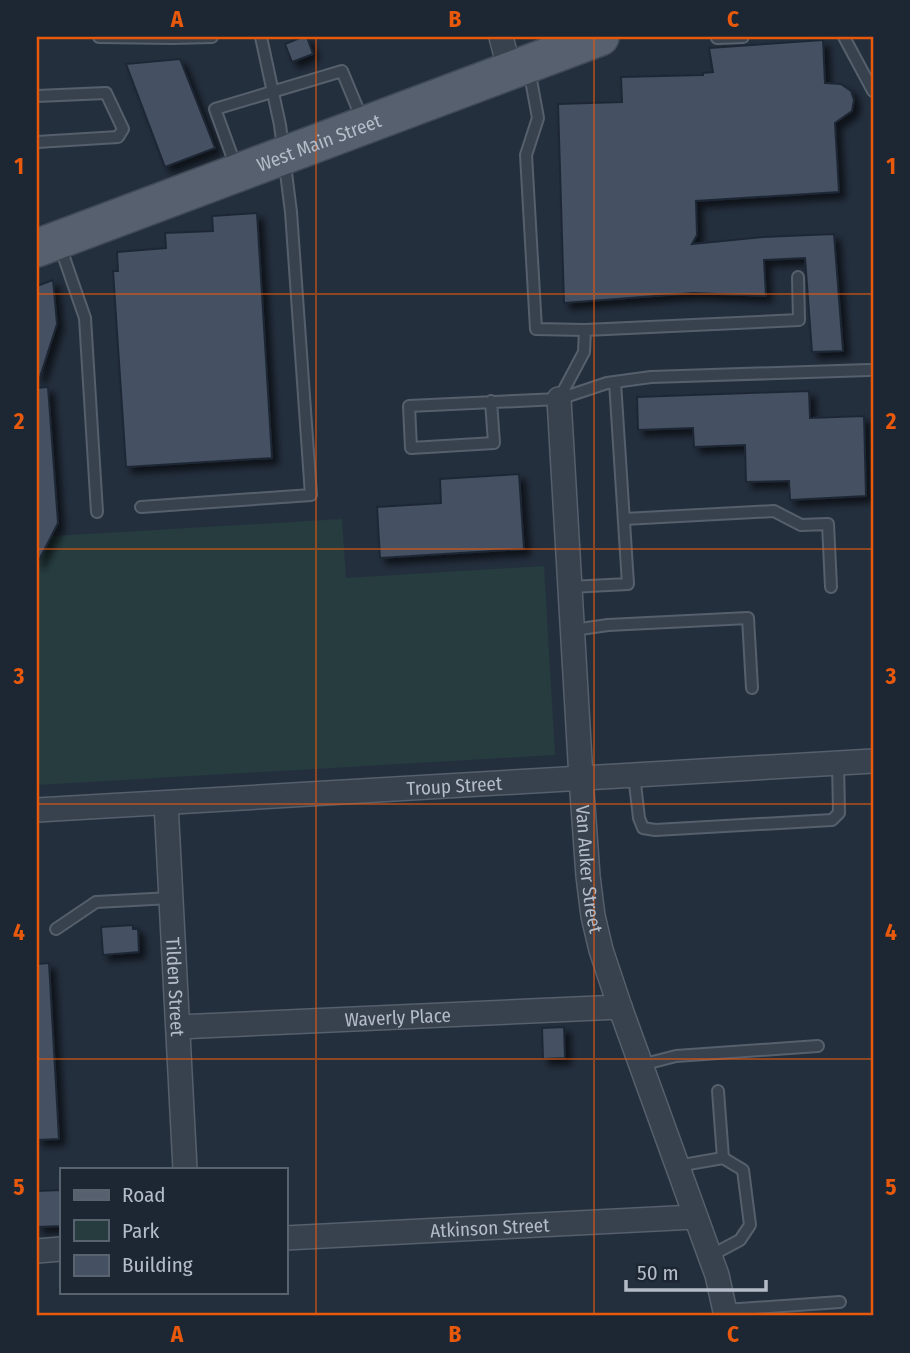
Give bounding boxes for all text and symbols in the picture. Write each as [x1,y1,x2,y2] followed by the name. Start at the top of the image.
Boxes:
[170,5,184,33] text: A
[449,5,462,33] text: B
[727,5,739,33] text: C
[254,109,385,177] street label: West Main Street
[14,152,24,180] text: 1
[886,152,896,180] text: 1
[13,407,25,435] text: 2
[885,407,897,435] text: 2
[13,662,25,690] text: 3
[885,662,897,690] text: 3
[406,772,503,800] street label: Troup Street
[571,804,608,936] street label: Van Auker Street
[13,918,25,946] text: 4
[885,918,897,946] text: 4
[161,937,189,1038] street label: Tilden Street
[344,1004,451,1031] street label: Waverly Place
[60,1168,287,1294] legend
[13,1173,25,1201] text: 5
[885,1173,897,1201] text: 5
[122,1182,166,1208] text: Road
[430,1213,551,1243] street label: Atkinson Street
[122,1218,160,1244] text: Park
[626,1248,766,1292] scale bar
[122,1252,193,1278] text: Building
[637,1260,679,1286] text: 50 m
[170,1320,184,1348] text: A
[449,1320,462,1348] text: B
[727,1320,739,1348] text: C

